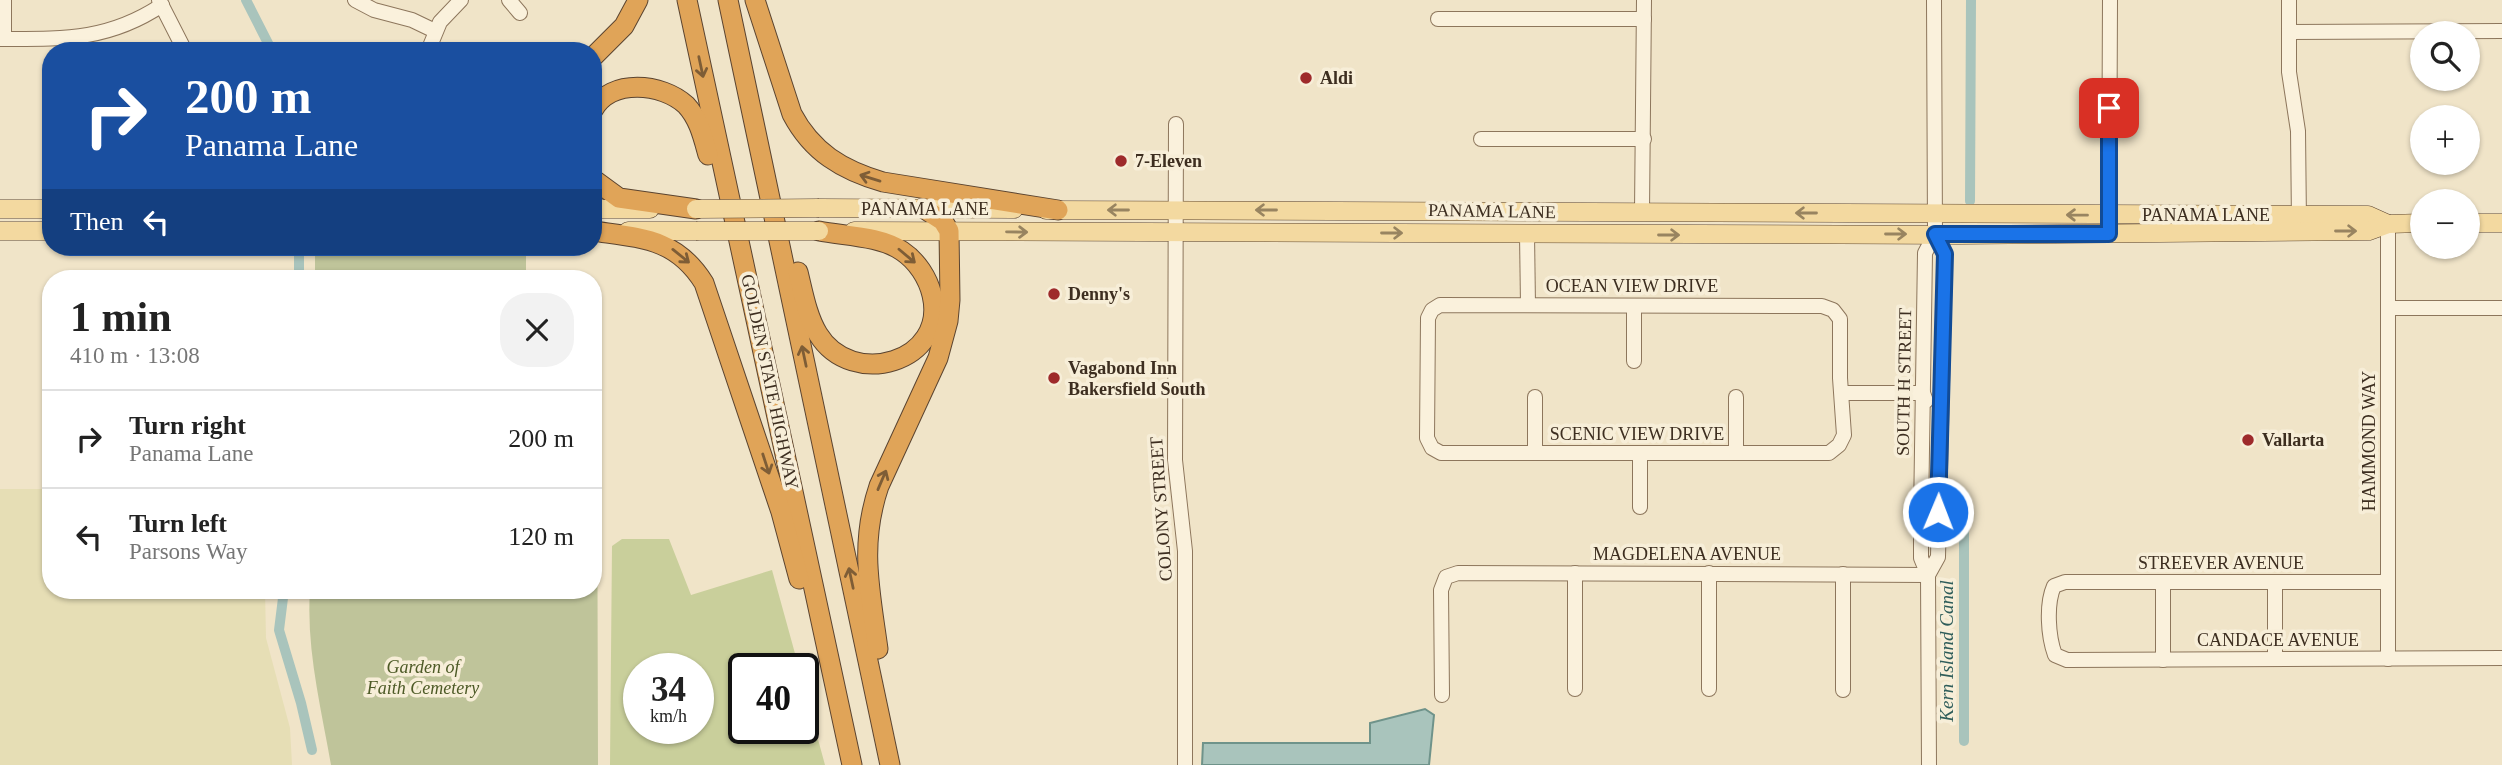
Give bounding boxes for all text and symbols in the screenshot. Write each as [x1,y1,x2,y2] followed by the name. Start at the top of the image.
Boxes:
[2410,21,2480,259] map controls
[2410,21,2480,91] button: search
[695,55,709,78] one-way arrow
[1320,68,1353,88] place label: Aldi
[185,69,312,124] text: 200 m
[70,70,161,161] icon: right
[1298,70,1314,86] marker: Aldi
[2079,78,2139,138] pin
[2090,89,2128,127] icon: arrive
[2410,105,2480,175] button: +
[185,127,358,163] text: Panama Lane
[1135,151,1202,171] place label: 7-Eleven
[1113,153,1129,169] marker: 7-Eleven
[860,171,882,183] one-way arrow
[2410,189,2480,259] button: −
[861,199,989,219] street label: PANAMA LANE
[1428,200,1556,222] street label: PANAMA LANE
[137,203,175,241] icon: left
[1106,203,1129,217] one-way arrow
[1255,203,1278,217] one-way arrow
[2142,205,2270,225] street label: PANAMA LANE
[1795,206,1818,220] one-way arrow
[70,207,123,236] text: Then
[2065,208,2088,222] one-way arrow
[2335,224,2358,238] one-way arrow
[1005,225,1028,239] one-way arrow
[1381,226,1404,240] one-way arrow
[1885,227,1908,241] one-way arrow
[1657,228,1680,241] one-way arrow
[897,248,915,264] one-way arrow
[671,249,689,264] one-way arrow
[737,272,803,492] street label: GOLDEN STATE HIGHWAY
[1546,276,1718,296] street label: OCEAN VIEW DRIVE
[1068,284,1130,304] place label: Denny's
[1046,286,1062,302] marker: Denny's
[500,293,574,367] button: close
[70,294,172,340] text: 1 min
[1893,308,1915,456] street label: SOUTH H STREET
[70,343,200,368] text: 410 m · 13:08
[796,345,810,368] one-way arrow
[1068,358,1206,399] place label: Vagabond Inn Bakersfield South
[1046,370,1062,386] marker: Vagabond Inn Bakersfield South
[2359,371,2379,511] street label: HAMMOND WAY
[129,411,246,440] text: Turn right
[70,420,108,458] icon: right
[508,424,574,453] text: 200 m
[1550,424,1724,444] street label: SCENIC VIEW DRIVE
[2262,430,2324,450] place label: Vallarta
[2240,432,2256,448] marker: Vallarta
[1146,436,1176,582] street label: COLONY STREET
[129,441,254,466] text: Panama Lane
[760,453,773,475] one-way arrow
[876,470,889,492] one-way arrow
[1901,475,1975,549] position arrow
[129,509,227,538] text: Turn left
[70,518,108,556] icon: left
[508,522,574,551] text: 120 m
[129,539,247,564] text: Parsons Way
[1593,544,1781,564] street label: MAGDELENA AVENUE
[2138,553,2304,573] street label: STREEVER AVENUE
[843,567,857,590] one-way arrow
[1936,580,1957,723] water label: Kern Island Canal
[2197,630,2359,650] street label: CANDACE AVENUE
[728,653,819,744] speed limit sign: 40
[366,657,479,698] park label: Garden of Faith Cemetery
[651,670,686,709] text: 34
[650,706,687,726] text: km/h

